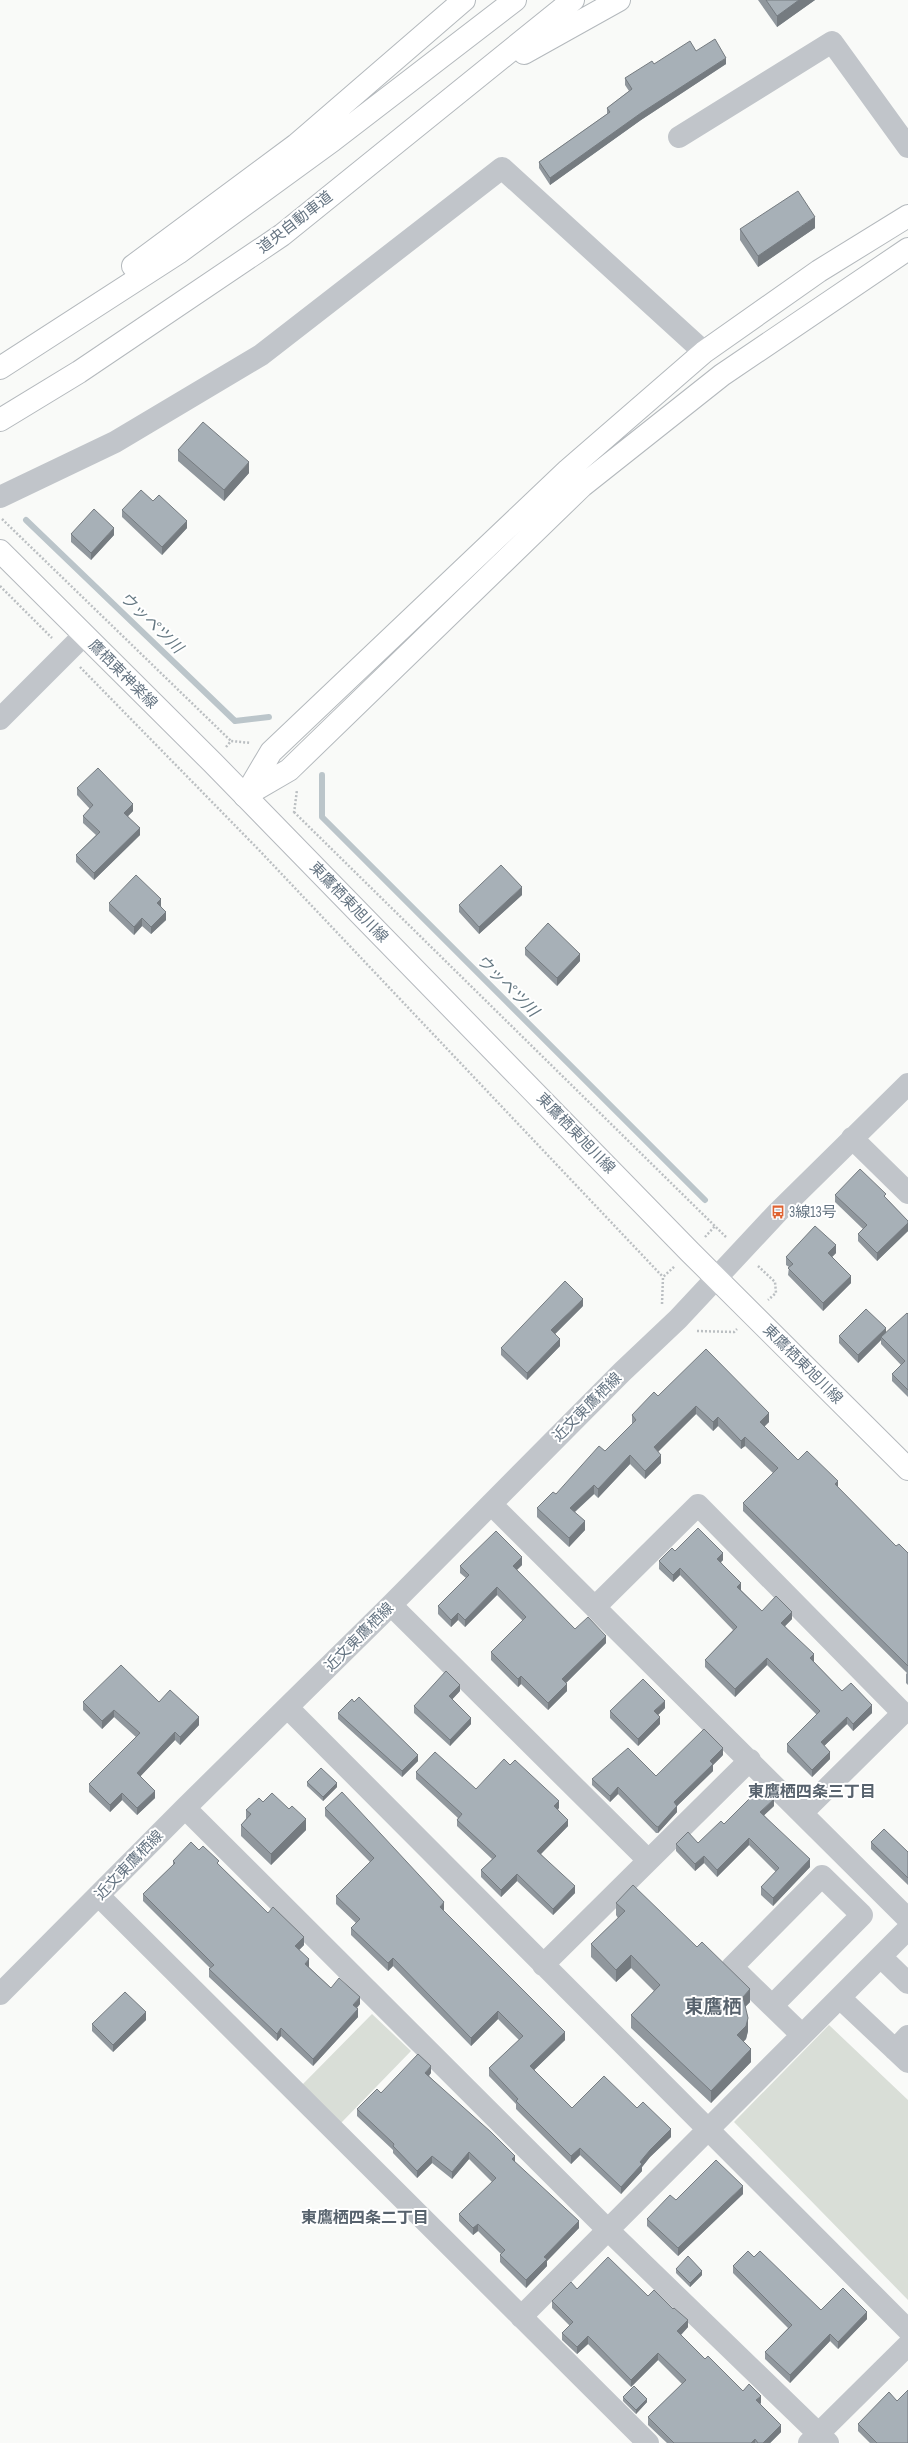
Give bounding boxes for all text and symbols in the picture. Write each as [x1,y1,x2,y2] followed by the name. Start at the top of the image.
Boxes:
[254,187,337,258] street label: 道央自動車道
[116,588,188,659] water label: ウッペツ川
[84,636,161,713] street label: 鷹栖東神楽線
[305,858,392,947] street label: 東鷹栖東旭川線
[472,951,543,1022] water label: ウッペツ川
[532,1089,619,1178] street label: 東鷹栖東旭川線
[789,1203,837,1222] place label: 3線13号
[770,1204,786,1220] bus stop icon: 3線13号
[759,1321,846,1408] street label: 東鷹栖東旭川線
[549,1369,626,1446] street label: 近文東鷹栖線
[321,1599,398,1676] street label: 近文東鷹栖線
[748,1783,876,1802] district label: 東鷹栖四条三丁目
[91,1826,167,1904] street label: 近文東鷹栖線
[684,1996,742,2019] district label: 東鷹栖
[301,2209,429,2228] district label: 東鷹栖四条二丁目

